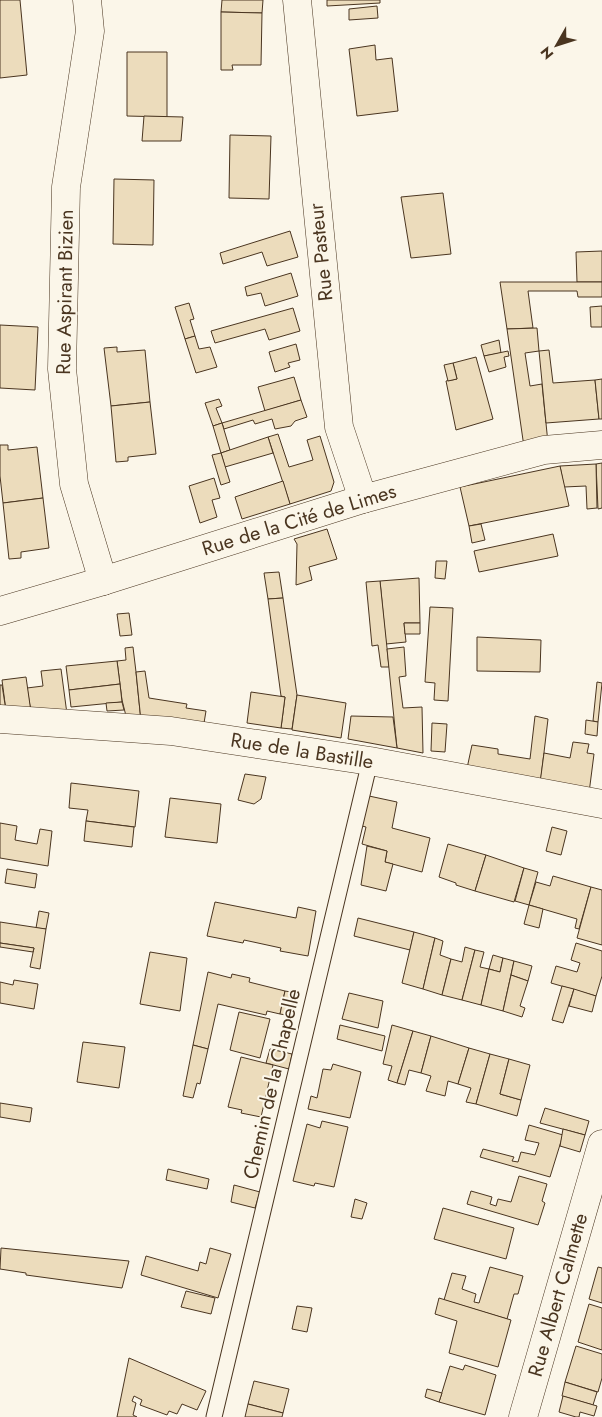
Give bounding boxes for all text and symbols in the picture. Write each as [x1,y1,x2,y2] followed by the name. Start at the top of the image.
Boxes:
[532,20,582,70] north arrow
[536,43,558,64] text: N
[301,201,341,302] street label: Rue Pasteur
[49,209,81,375] street label: Rue Aspirant Bizien
[198,477,400,563] street label: Rue de la Cité de Limes
[228,725,376,777] street label: Rue de la Bastille
[236,986,308,1182] street label: Chemin de la Chapelle
[521,1210,595,1380] street label: Rue Albert Calmette

